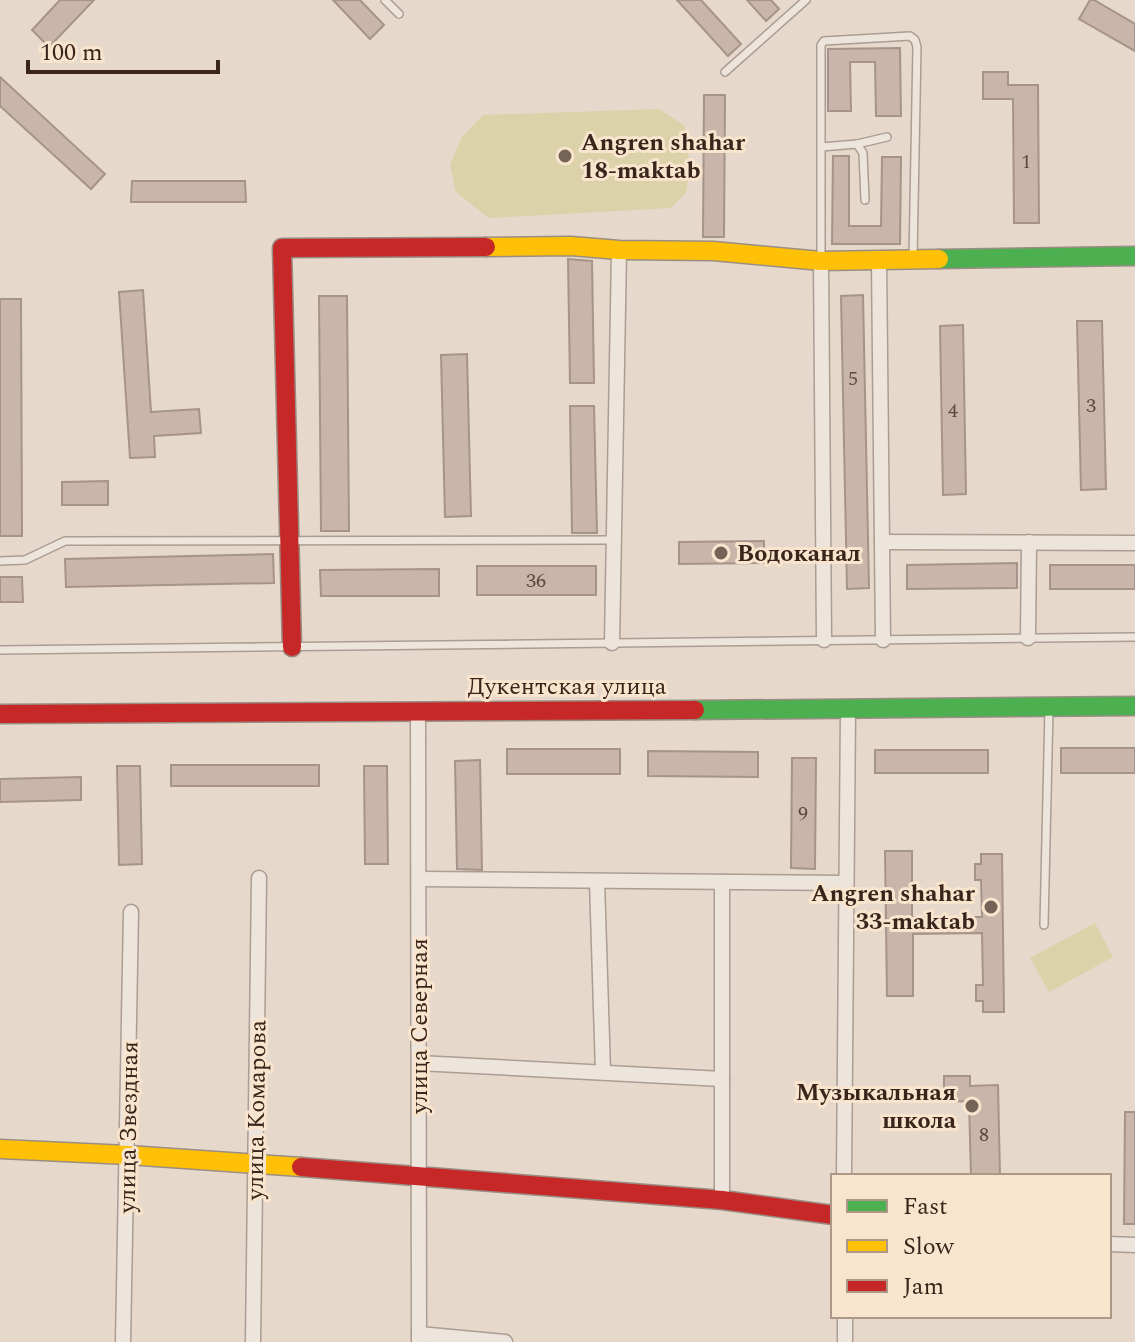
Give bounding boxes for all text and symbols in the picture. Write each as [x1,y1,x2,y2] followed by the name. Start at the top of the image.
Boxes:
[28,24,218,74] scale bar
[40,35,103,71] text: 100 m
[581,125,746,189] place label: Angren shahar 18-maktab
[556,147,574,165] marker: Angren shahar 18-maktab
[1021,147,1031,177] house number: 1
[848,364,858,394] house number: 5
[1086,391,1096,421] house number: 3
[948,396,958,426] house number: 4
[737,536,861,572] place label: Водоканал
[712,544,730,562] marker: Водоканал
[526,566,546,596] house number: 36
[467,669,667,705] street label: Дукентская улица
[798,799,808,829] house number: 9
[811,876,976,940] place label: Angren shahar 33-maktab
[982,898,1000,916] marker: Angren shahar 33-maktab
[402,938,438,1115] street label: улица Северная
[237,1019,277,1201] street label: улица Комарова
[109,1041,149,1214] street label: улица Звездная
[796,1075,957,1139] place label: Музыкальная школа
[963,1097,981,1115] marker: Музыкальная школа
[979,1120,989,1150] house number: 8
[831,1174,1111,1318] legend
[903,1189,948,1225] text: Fast
[903,1229,955,1265] text: Slow
[903,1269,944,1305] text: Jam

